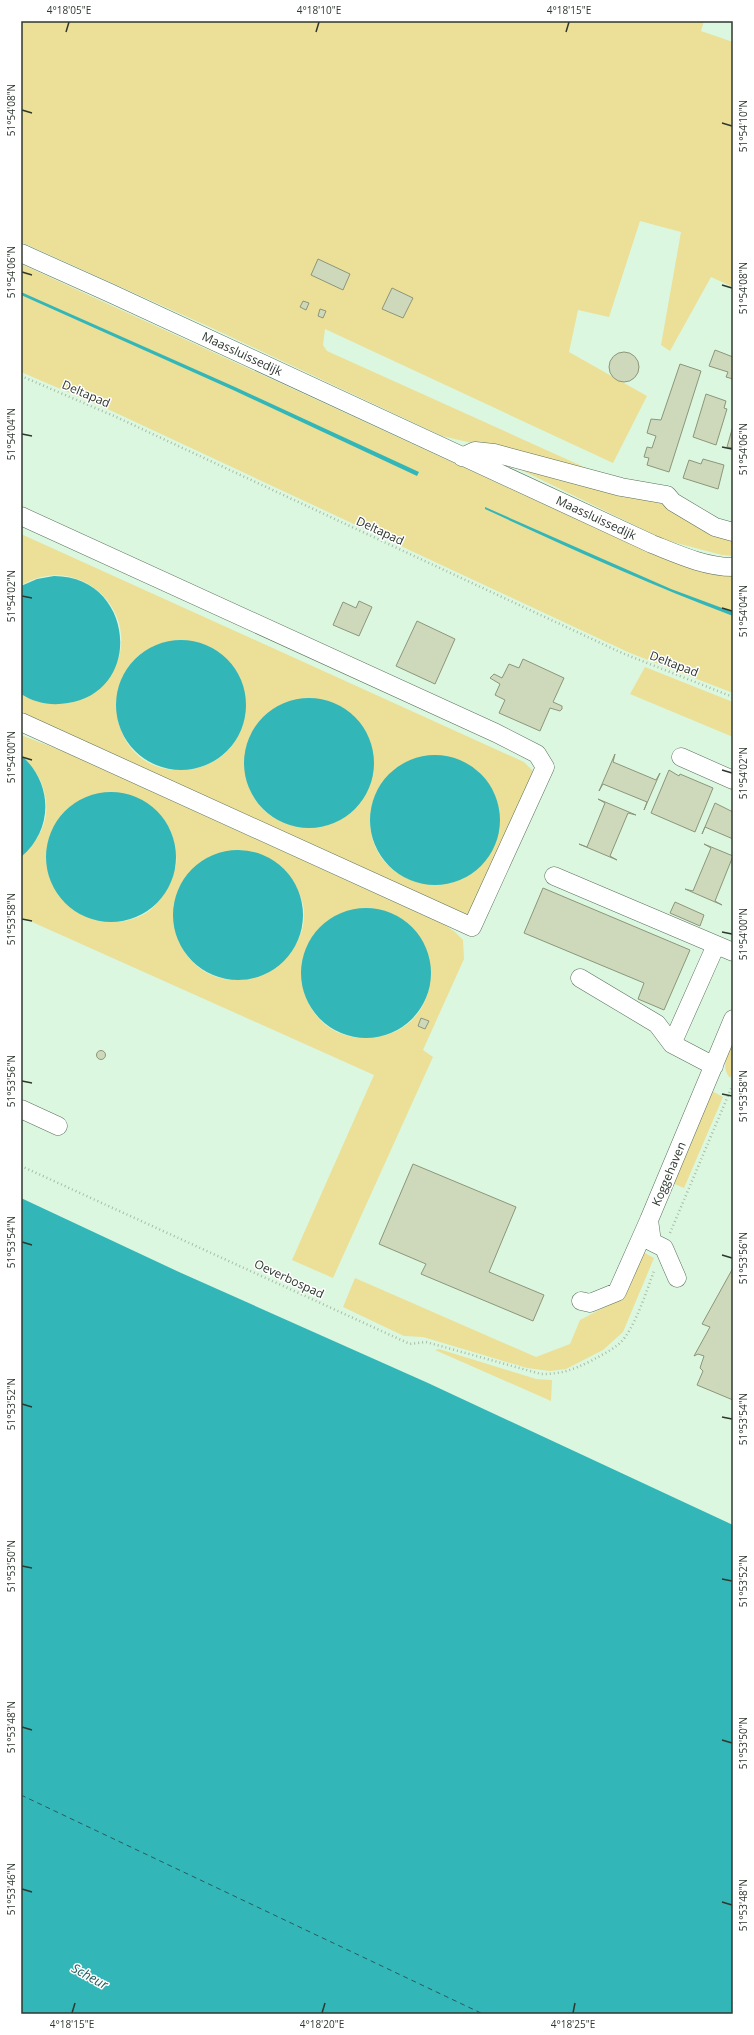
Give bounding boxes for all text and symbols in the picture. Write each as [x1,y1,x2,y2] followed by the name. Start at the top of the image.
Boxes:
[47,3,91,17] text: 4°18'05"E
[297,3,341,17] text: 4°18'10"E
[547,3,591,17] text: 4°18'15"E
[4,84,18,136] text: 51°54'08"N
[736,100,750,152] text: 51°54'10"N
[4,246,18,298] text: 51°54'06"N
[736,262,750,314] text: 51°54'08"N
[199,327,286,380] street label: Maassluissedijk
[60,376,113,411] street label: Deltapad
[4,408,18,460] text: 51°54'04"N
[736,423,750,475] text: 51°54'06"N
[553,491,640,544] street label: Maassluissedijk
[354,512,407,549] street label: Deltapad
[4,570,18,622] text: 51°54'02"N
[736,585,750,637] text: 51°54'04"N
[647,646,701,681] street label: Deltapad
[4,731,18,783] text: 51°54'00"N
[736,747,750,799] text: 51°54'02"N
[4,893,18,945] text: 51°53'58"N
[736,908,750,960] text: 51°54'00"N
[4,1055,18,1107] text: 51°53'56"N
[736,1070,750,1122] text: 51°53'58"N
[647,1139,690,1209] street label: Koggehaven
[4,1216,18,1268] text: 51°53'54"N
[736,1232,750,1284] text: 51°53'56"N
[251,1255,327,1302] street label: Oeverbospad
[4,1378,18,1430] text: 51°53'52"N
[736,1393,750,1445] text: 51°53'54"N
[4,1540,18,1592] text: 51°53'50"N
[736,1555,750,1607] text: 51°53'52"N
[4,1701,18,1753] text: 51°53'48"N
[736,1717,750,1769] text: 51°53'50"N
[4,1863,18,1915] text: 51°53'46"N
[736,1879,750,1931] text: 51°53'48"N
[69,1959,112,1994] water label: Scheur
[50,2017,94,2031] text: 4°18'15"E
[300,2017,344,2031] text: 4°18'20"E
[551,2017,595,2031] text: 4°18'25"E

